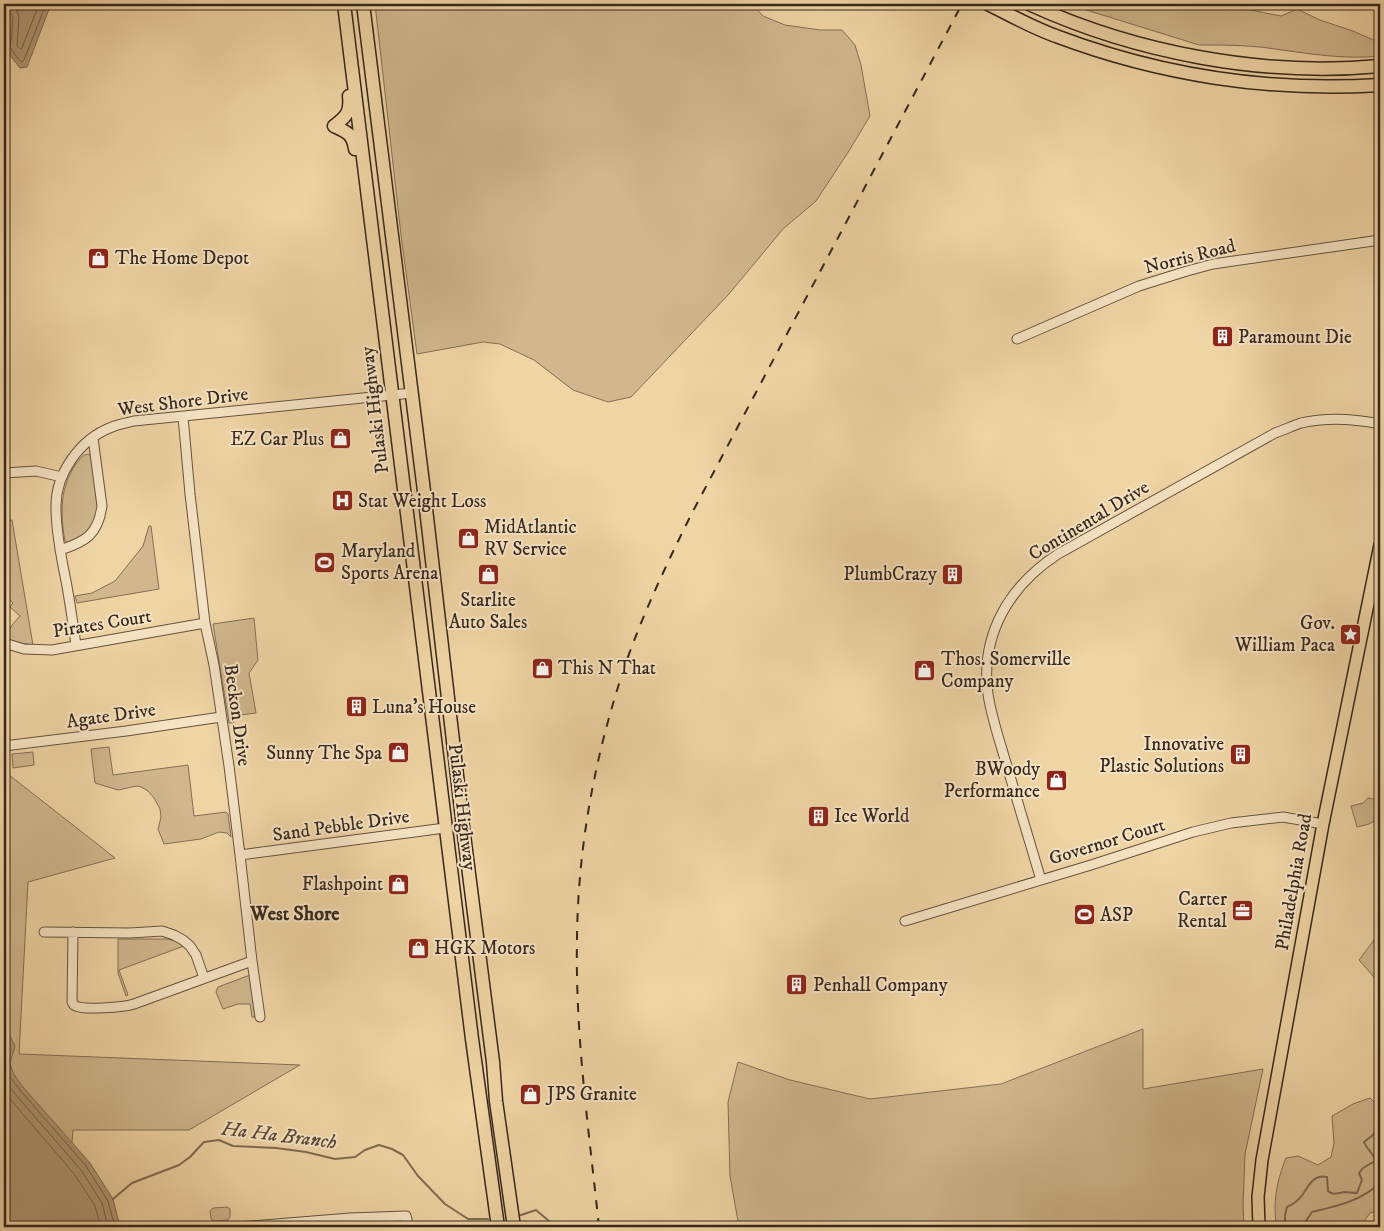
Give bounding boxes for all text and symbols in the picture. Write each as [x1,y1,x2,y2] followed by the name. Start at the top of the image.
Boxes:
[1142,234,1238,279] street label: Norris Road
[87,246,111,270] shop icon: The Home Depot
[115,247,249,270] place label: The Home Depot
[1210,325,1234,349] building icon: Paramount Die
[1238,326,1352,349] place label: Paramount Die
[356,344,394,475] street label: Pulaski Highway
[115,383,250,422] street label: West Shore Drive
[328,427,352,451] shop icon: EZ Car Plus
[230,428,324,451] place label: EZ Car Plus
[1025,476,1154,566] street label: Continental Drive
[330,489,354,513] hospital icon: Stat Weight Loss
[358,490,486,513] place label: Stat Weight Loss
[484,516,577,561] place label: MidAtlantic RV Service
[456,526,480,550] shop icon: MidAtlantic RV Service
[341,540,438,585] place label: Maryland Sports Arena
[313,550,337,574] sports icon: Maryland Sports Arena
[476,562,500,586] shop icon: Starlite Auto Sales
[941,562,965,586] building icon: PlumbCrazy
[843,563,938,586] place label: PlumbCrazy
[449,589,527,634] place label: Starlite Auto Sales
[51,605,153,643] street label: Pirates Court
[1234,612,1335,657] place label: Gov. William Paca
[1339,622,1363,646] place icon: Gov. William Paca
[941,648,1071,693] place label: Thos. Somerville Company
[530,656,554,680] shop icon: This N That
[558,657,656,680] place label: This N That
[913,658,937,682] shop icon: Thos. Somerville Company
[218,662,256,768] street label: Beckon Drive
[344,695,368,719] building icon: Luna's House
[372,696,476,719] place label: Luna's House
[65,698,157,734] street label: Agate Drive
[1099,733,1224,778] place label: Innovative Plastic Solutions
[386,741,410,765] shop icon: Sunny The Spa
[266,742,382,765] place label: Sunny The Spa
[443,742,481,873] street label: Pulaski Highway
[1228,743,1252,767] building icon: Innovative Plastic Solutions
[944,758,1041,803] place label: BWoody Performance
[1044,768,1068,792] shop icon: BWoody Performance
[806,804,830,828] building icon: Ice World
[271,805,411,847] street label: Sand Pebble Drive
[834,805,910,828] place label: Ice World
[1271,811,1317,952] street label: Philadelphia Road
[1046,813,1168,871] street label: Governor Court
[387,872,411,896] shop icon: Flashpoint
[302,873,383,896] place label: Flashpoint
[1177,888,1227,933] place label: Carter Rental
[1231,898,1255,922] office icon: Carter Rental
[249,902,340,927] district label: West Shore
[1072,903,1096,927] sports icon: ASP
[1100,904,1133,927] place label: ASP
[406,936,430,960] shop icon: HGK Motors
[434,937,535,960] place label: HGK Motors
[785,973,809,997] building icon: Penhall Company
[813,974,949,997] place label: Penhall Company
[519,1082,543,1106] shop icon: JPS Granite
[545,1083,637,1106] place label: JPS Granite
[219,1116,338,1155] water label: Ha Ha Branch

